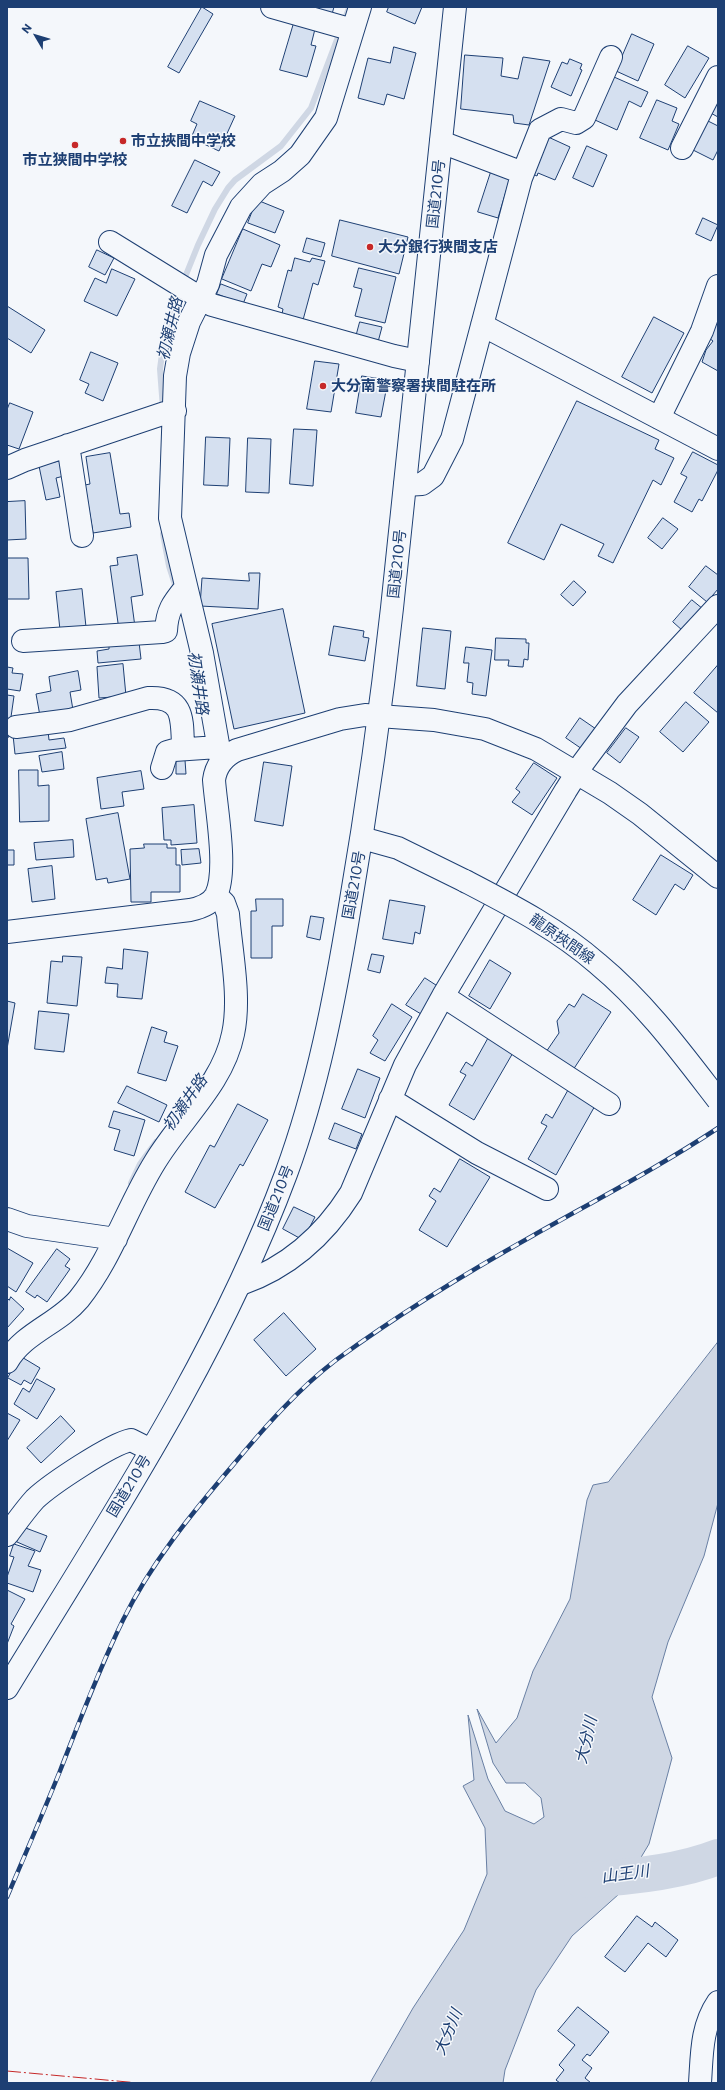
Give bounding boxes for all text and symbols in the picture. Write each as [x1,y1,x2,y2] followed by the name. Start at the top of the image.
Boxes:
[16,16,56,56] north arrow
[18,21,34,36] text: N
[131,132,236,150] place label: 市立挾間中学校
[118,136,128,146] marker: 市立挾間中学校
[70,140,80,150] marker: 市立狭間中学校
[23,151,127,169] place label: 市立狭間中学校
[423,158,449,230] street label: 国道210号
[378,238,498,256] place label: 大分銀行狭間支店
[365,242,375,252] marker: 大分銀行狭間支店
[153,296,187,362] water label: 初瀬井路
[331,377,496,395] place label: 大分南警察署挟間駐在所
[318,381,328,391] marker: 大分南警察署挟間駐在所
[384,528,410,600] street label: 国道210号
[184,650,212,716] water label: 初瀬井路
[339,849,369,921] street label: 国道210号
[526,910,598,968] street label: 龍原挾間線
[159,1071,211,1135] water label: 初瀬井路
[255,1162,297,1234] street label: 国道210号
[103,1452,155,1520] street label: 国道210号
[571,1714,601,1766] water label: 大分川
[600,1861,650,1887] water label: 山王川
[430,2006,466,2058] water label: 大分川

